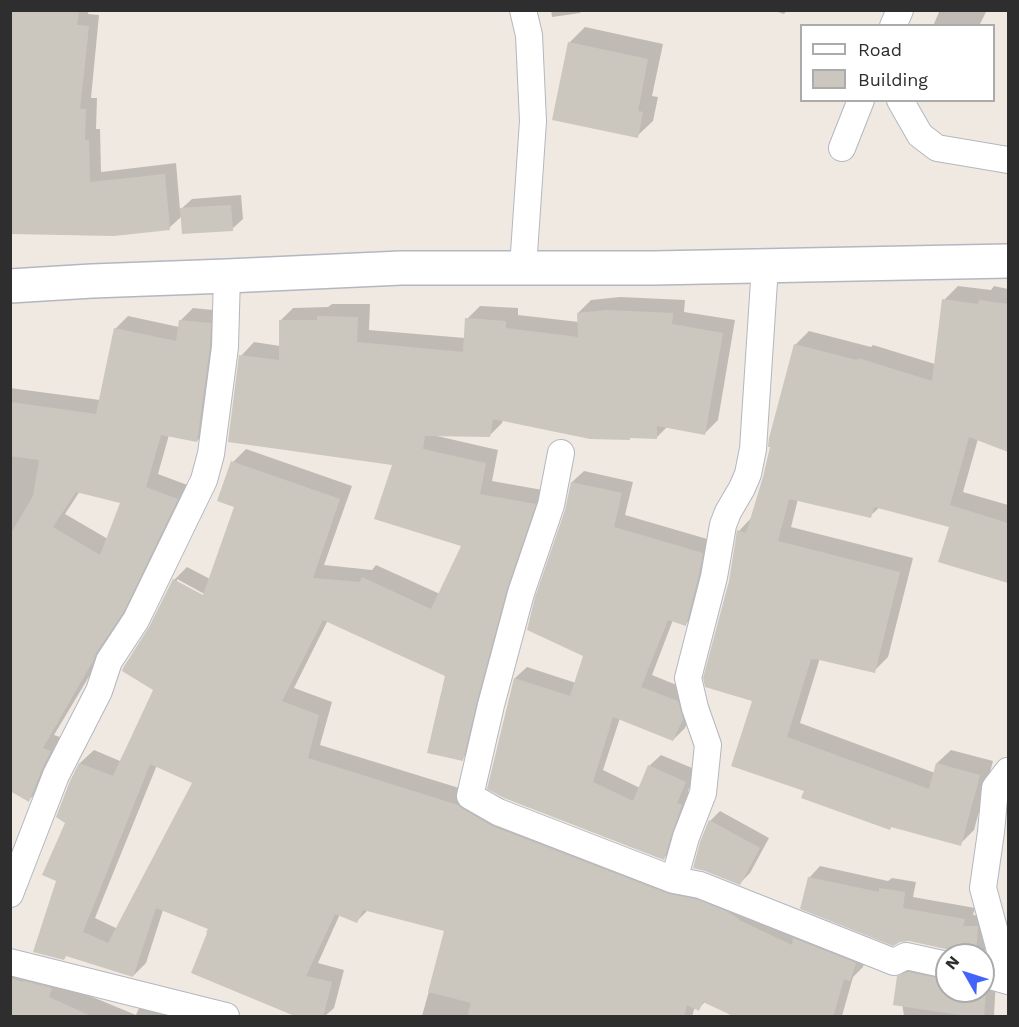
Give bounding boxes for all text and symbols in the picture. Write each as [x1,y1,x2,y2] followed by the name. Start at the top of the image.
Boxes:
[800,24,995,102] legend
[858,39,902,60] text: Road
[858,69,928,90] text: Building
[935,943,995,1003] north arrow
[941,952,963,973] text: N

